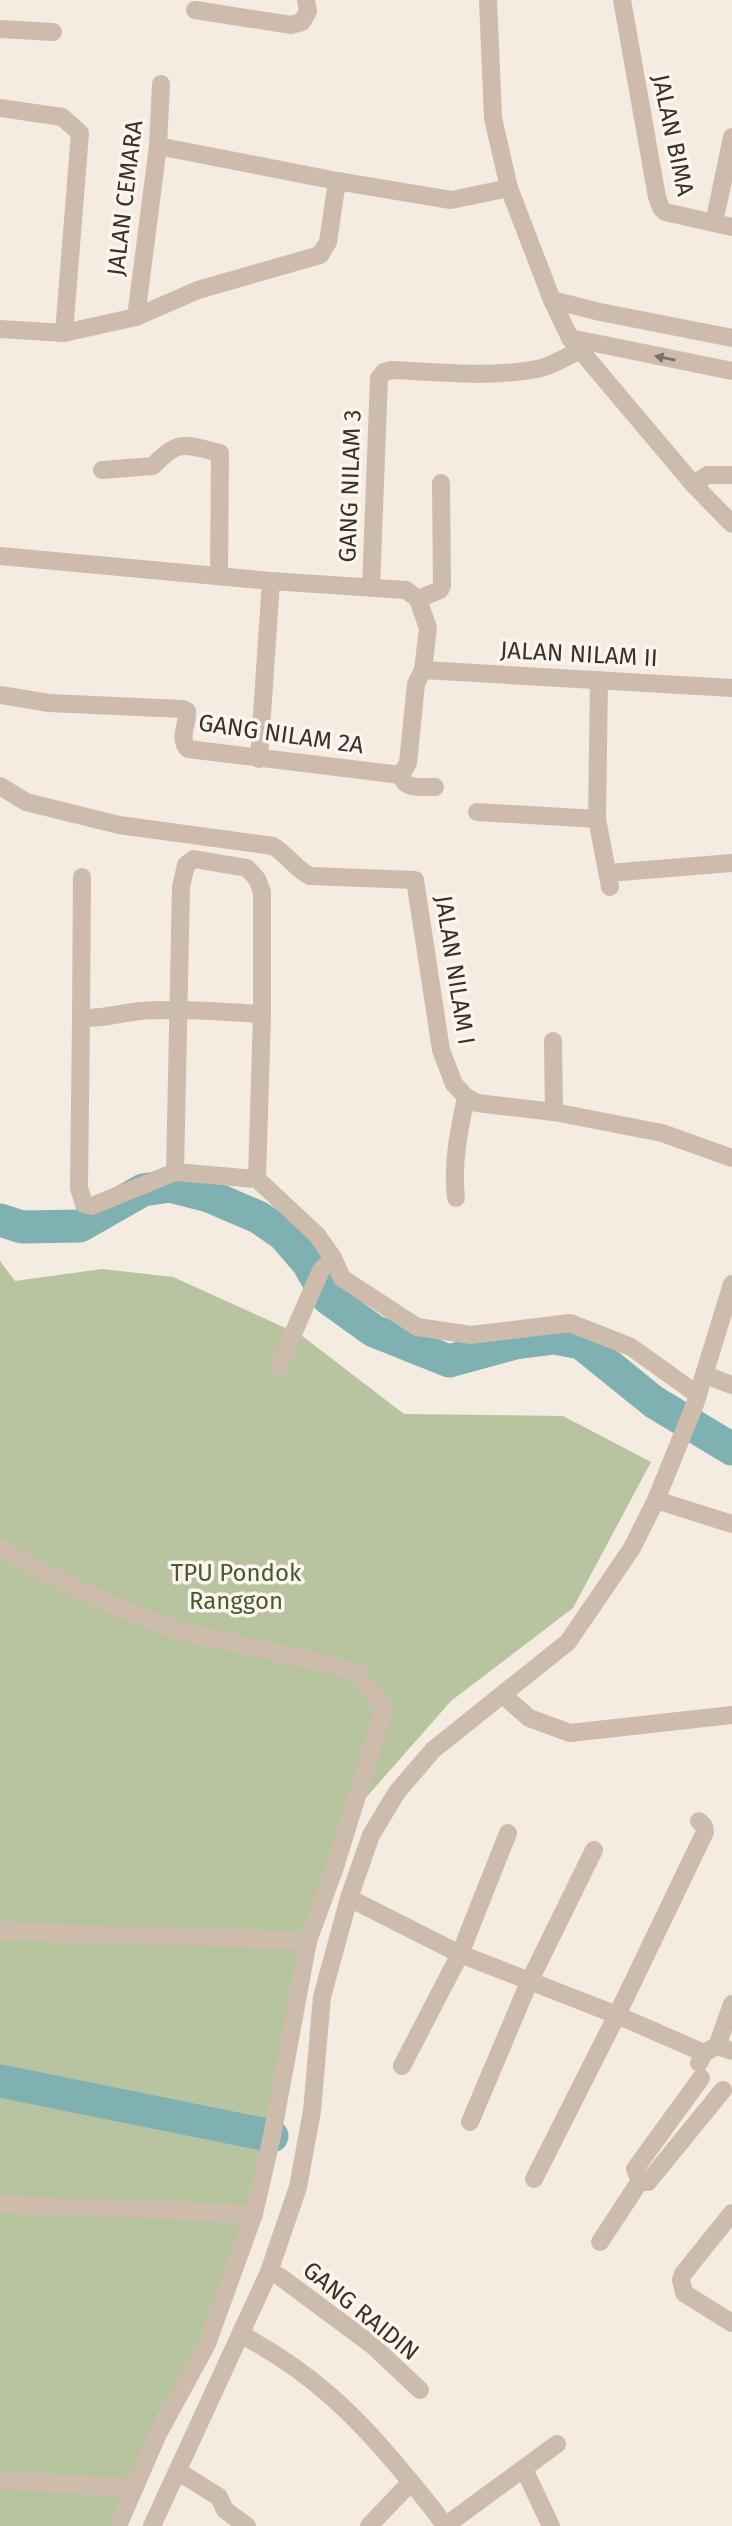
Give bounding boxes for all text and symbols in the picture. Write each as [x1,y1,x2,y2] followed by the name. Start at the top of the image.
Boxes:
[646,72,700,199] street label: JALAN BIMA
[102,118,148,277] street label: JALAN CEMARA
[654,352,676,363] one-way arrow
[333,409,367,563] street label: GANG NILAM 3
[499,636,659,672] street label: JALAN NILAM II
[197,709,366,759] street label: GANG NILAM 2A
[429,893,481,1047] street label: JALAN NILAM I
[171,1559,302,1615] park label: TPU Pondok Ranggon
[297,2256,425,2366] street label: GANG RAIDIN

